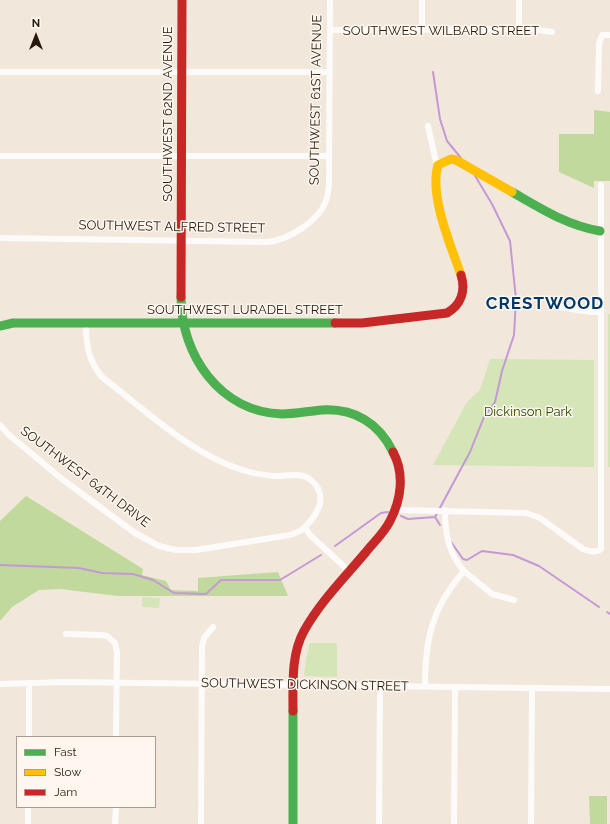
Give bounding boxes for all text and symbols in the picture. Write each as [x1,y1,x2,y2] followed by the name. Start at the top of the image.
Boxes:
[307,15,325,185] street label: SOUTHWEST 61ST AVENUE
[16,16,56,56] north arrow
[32,17,40,30] text: N
[343,23,539,39] street label: SOUTHWEST WILBARD STREET
[160,26,176,202] street label: SOUTHWEST 62ND AVENUE
[79,218,265,236] street label: SOUTHWEST ALFRED STREET
[486,294,604,314] district label: CRESTWOOD
[147,302,343,318] street label: SOUTHWEST LURADEL STREET
[484,404,572,420] park label: Dickinson Park
[17,423,153,531] street label: SOUTHWEST 64TH DRIVE
[201,675,409,695] street label: SOUTHWEST DICKINSON STREET
[16,736,156,808] legend
[54,745,77,759] text: Fast
[54,765,81,779] text: Slow
[54,785,77,799] text: Jam

